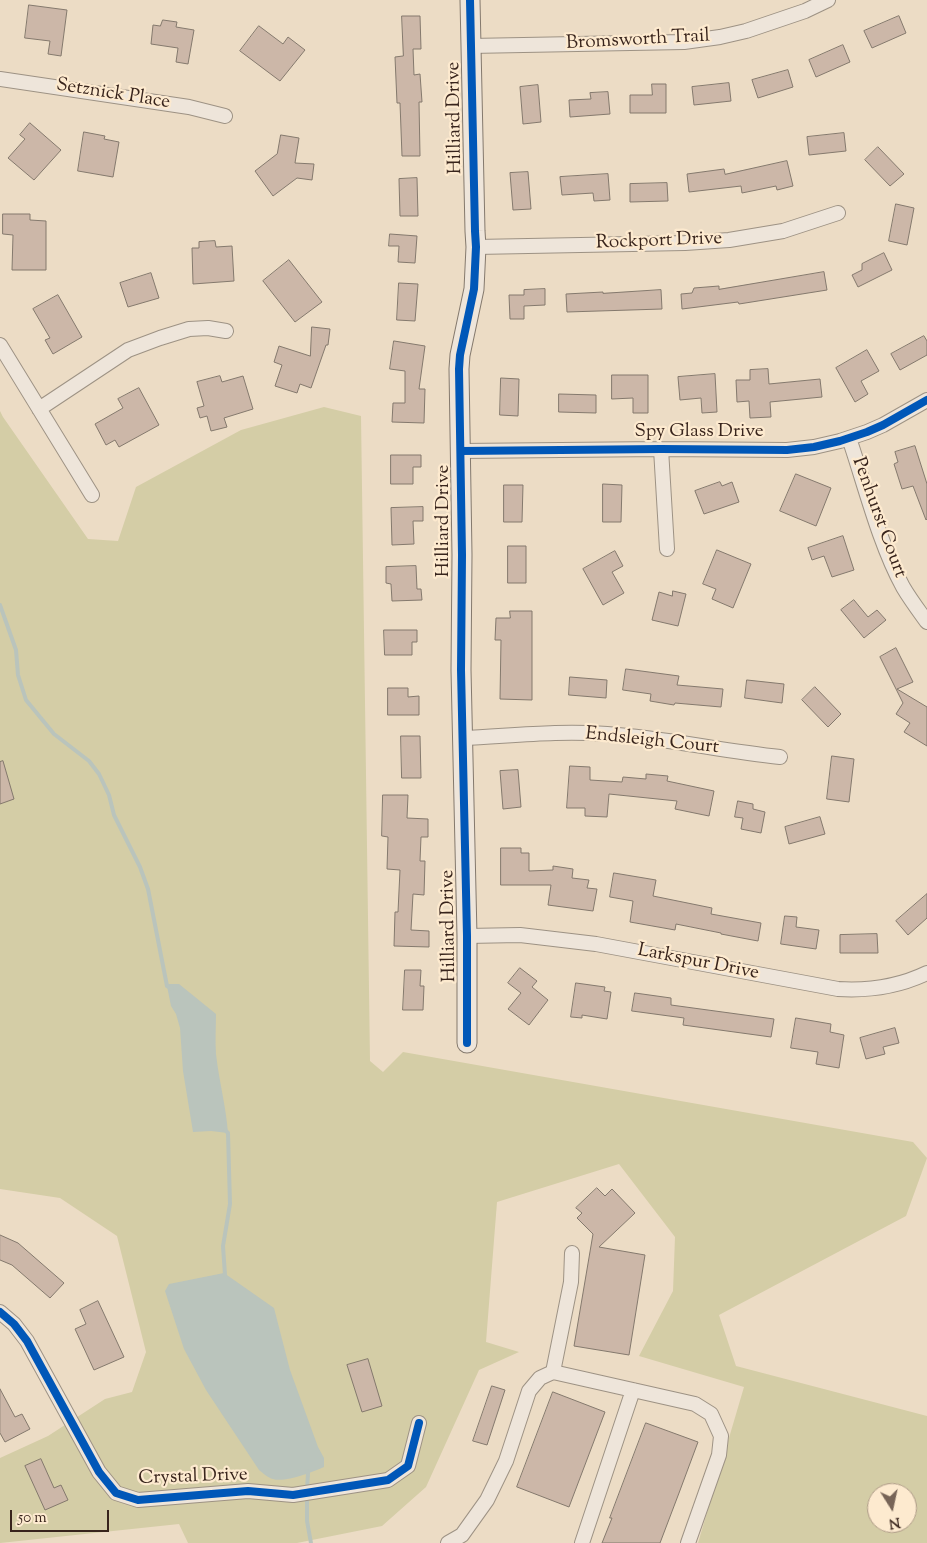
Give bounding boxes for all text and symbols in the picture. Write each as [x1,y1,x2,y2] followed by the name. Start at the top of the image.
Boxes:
[566,26,710,56] street label: Bromsworth Trail
[444,62,468,174] street label: Hilliard Drive
[54,75,172,115] street label: Setznick Place
[595,228,723,256] street label: Rockport Drive
[634,422,764,444] street label: Spy Glass Drive
[846,455,910,581] street label: Penhurst Court
[434,465,456,577] street label: Hilliard Drive
[584,724,720,760] street label: Endsleigh Court
[438,870,462,982] street label: Hilliard Drive
[635,940,761,986] street label: Larkspur Drive
[138,1465,248,1491] street label: Crystal Drive
[867,1483,917,1533] north arrow
[12,1500,111,1532] scale bar
[18,1508,47,1529] text: 50 m
[887,1511,902,1533] text: N

